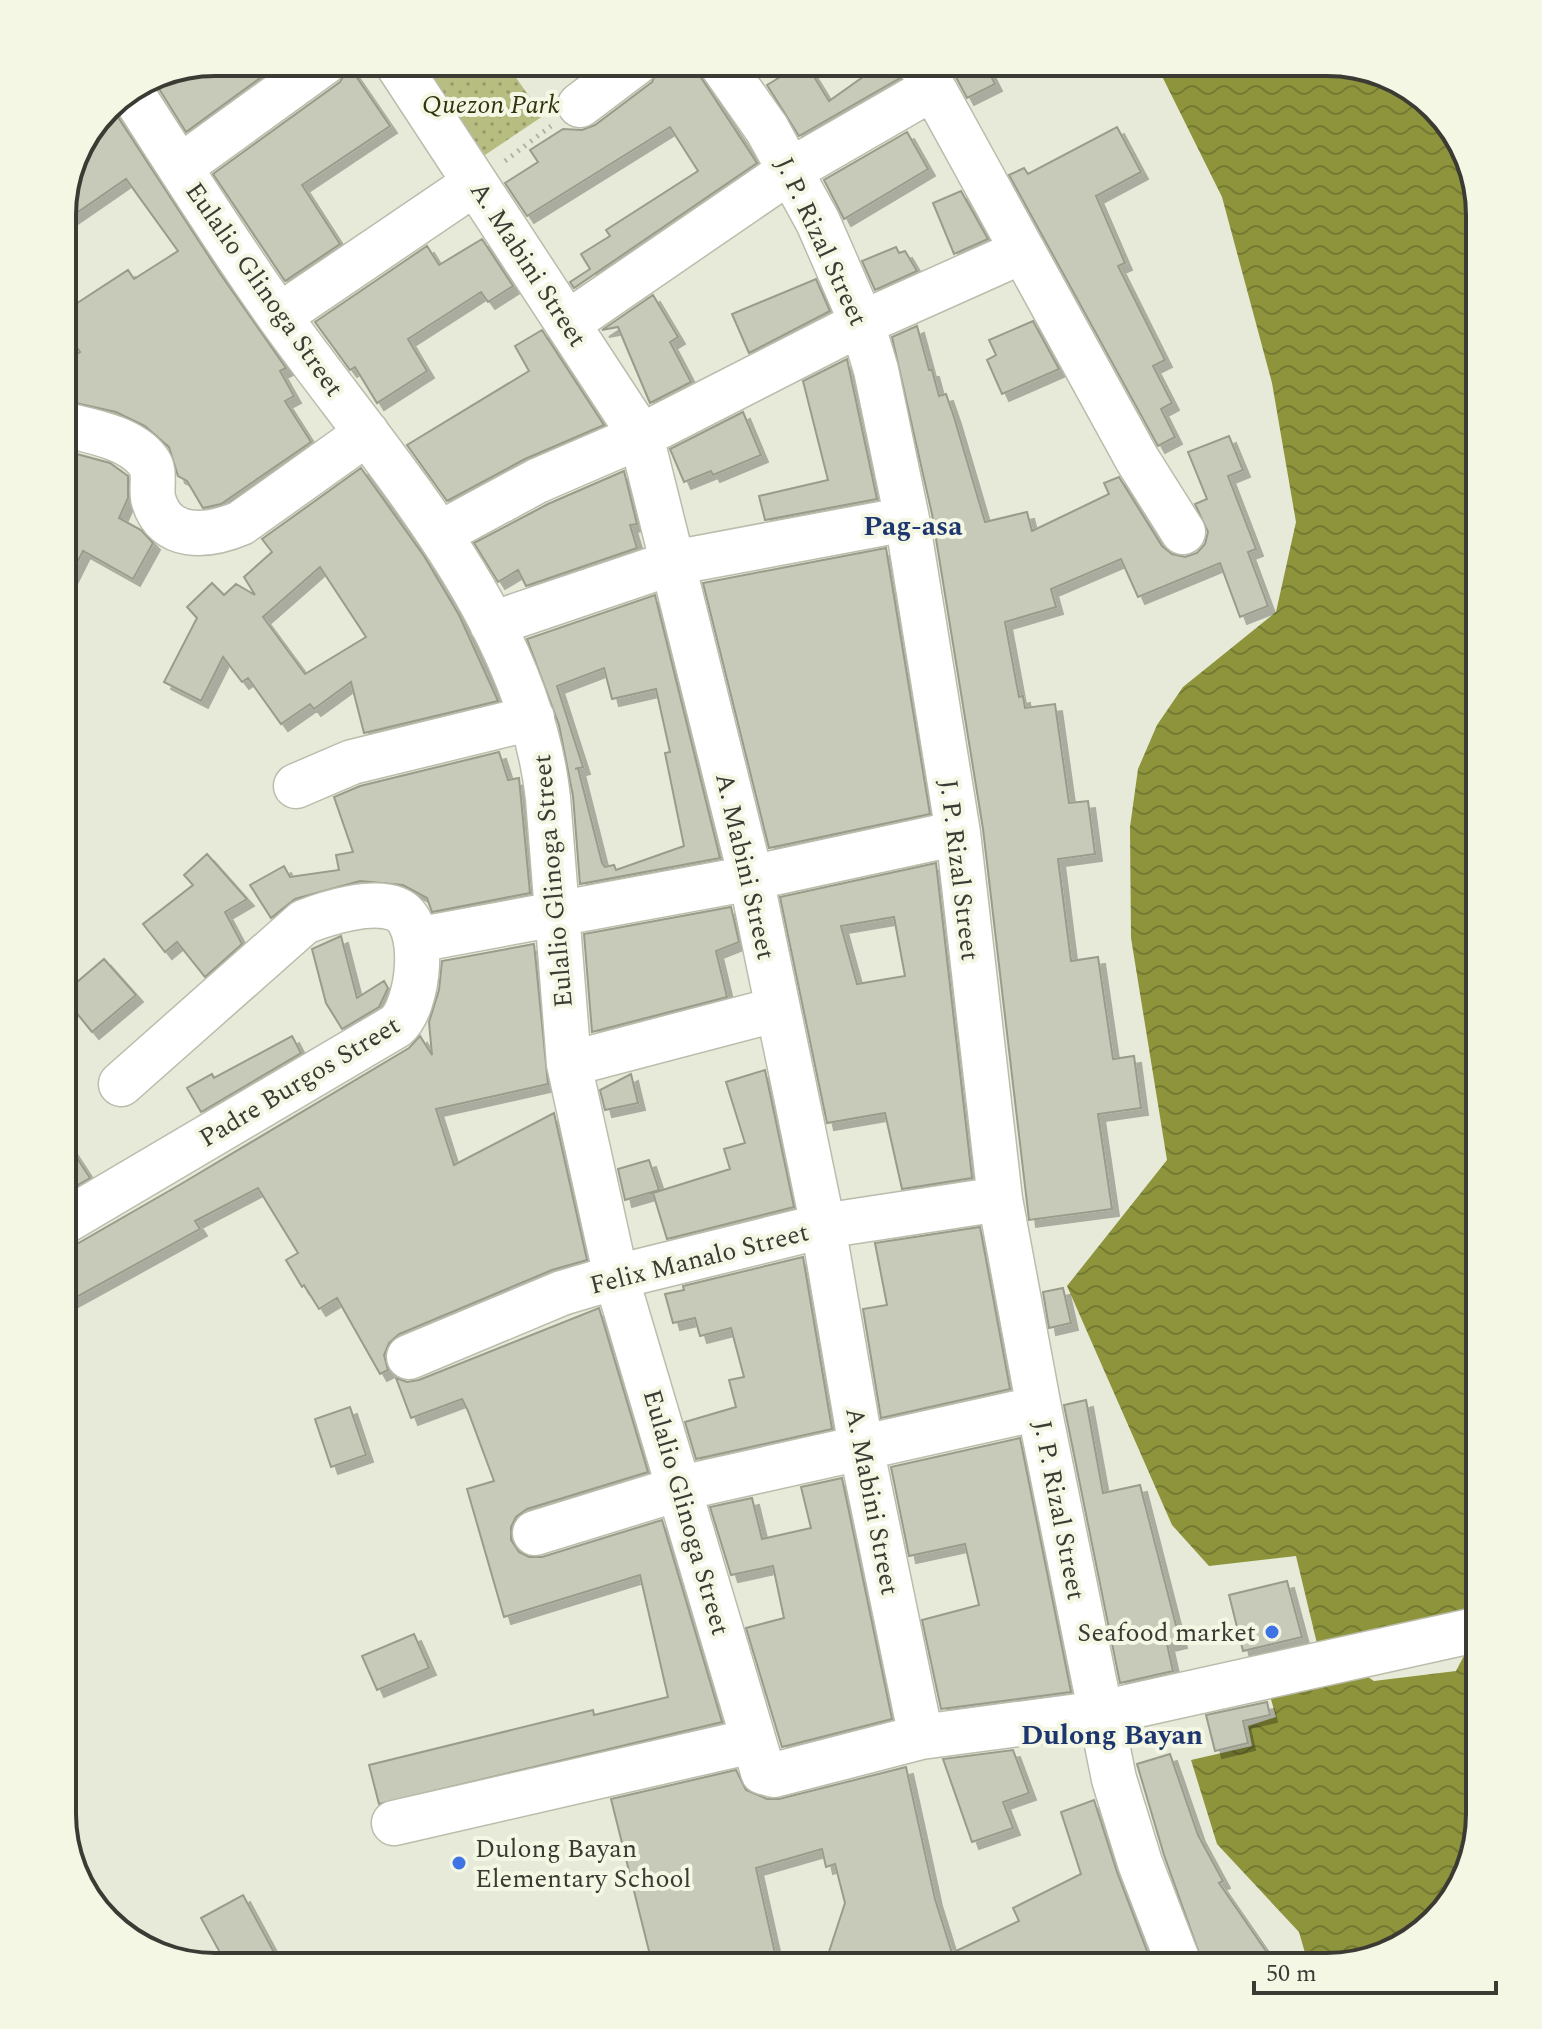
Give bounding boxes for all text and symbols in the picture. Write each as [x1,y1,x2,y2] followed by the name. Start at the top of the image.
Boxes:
[422,85,560,125] park label: Quezon Park
[764,150,878,333] street label: J. P. Rizal Street
[175,174,354,405] street label: Eulalio Glinoga Street
[459,174,597,355] street label: A. Mabini Street
[863,505,963,548] district label: Pag-asa
[522,752,584,1009] street label: Eulalio Glinoga Street
[704,769,786,964] street label: A. Mabini Street
[928,777,990,963] street label: J. P. Rizal Street
[191,1006,408,1158] street label: Padre Burgos Street
[585,1212,813,1306] street label: Felix Manalo Street
[632,1384,740,1640] street label: Eulalio Glinoga Street
[834,1404,910,1599] street label: A. Mabini Street
[1022,1417,1096,1604] street label: J. P. Rizal Street
[1077,1613,1256,1653] place label: Seafood market
[1263,1623,1281,1641] marker: Seafood market
[1021,1714,1203,1757] district label: Dulong Bayan
[475,1829,691,1899] place label: Dulong Bayan Elementary School
[450,1854,468,1872] marker: Dulong Bayan Elementary School
[1254,1945,1496,1995] scale bar
[1266,1956,1317,1992] text: 50 m

